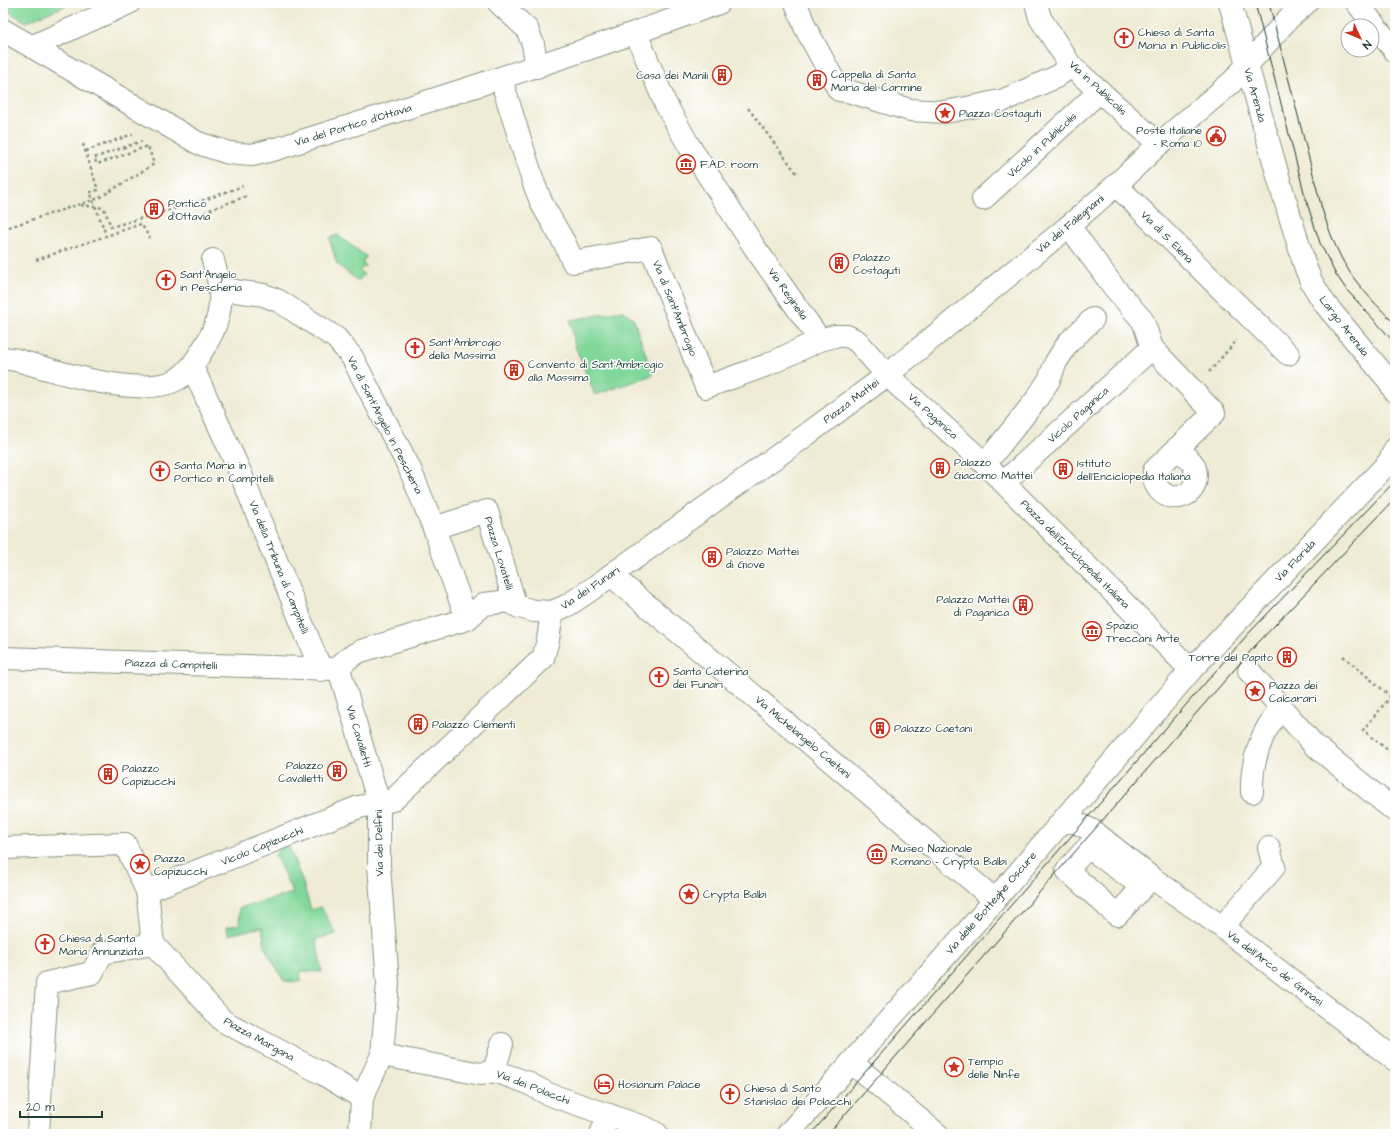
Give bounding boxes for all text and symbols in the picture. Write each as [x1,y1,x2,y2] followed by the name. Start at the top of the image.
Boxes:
[1340,18,1380,58] north arrow
[1138,25,1227,53] place label: Chiesa di Santa Maria in Publicolis
[1113,27,1135,49] church icon: Chiesa di Santa Maria in Publicolis
[1359,37,1375,52] text: N
[1066,57,1131,119] street label: Via in Publicolis
[711,64,733,86] building icon: Casa dei Manili
[1240,66,1270,124] street label: Via Arenula
[831,67,922,95] place label: Cappella di Santa Maria del Carmine
[636,68,708,83] place label: Casa dei Manili
[806,69,828,91] building icon: Cappella di Santa Maria del Carmine
[293,100,414,150] street label: Via del Portico d'Ottavia
[934,102,956,124] place icon: Piazza Costaguti
[959,106,1041,122] place label: Piazza Costaguti
[1004,109,1080,181] street label: Vicolo in Publicolis
[1136,123,1202,151] place label: Poste Italiane – Roma 10
[1205,125,1227,147] public building icon: Poste Italiane – Roma 10
[675,153,697,175] museum icon: F.A.D. room
[700,157,758,172] place label: F.A.D. room
[1033,191,1108,258] street label: Via dei Falegnami
[168,196,211,224] place label: Portico d'Ottavia
[143,198,165,220] building icon: Portico d'Ottavia
[1137,207,1197,267] street label: Via di S. Elena
[853,250,900,279] place label: Palazzo Costaguti
[828,252,850,274] building icon: Palazzo Costaguti
[648,258,701,359] street label: Via di Sant'Ambrogio
[764,265,812,324] street label: Via Reginella
[180,267,242,295] place label: Sant’Angelo in Pescheria
[155,269,177,291] church icon: Sant’Angelo in Pescheria
[1315,293,1373,360] street label: Largo Arenula
[429,335,502,363] place label: Sant’Ambrogio della Massima
[404,337,426,359] church icon: Sant’Ambrogio della Massima
[343,353,427,497] street label: Via di Sant'Angelo in Pescheria
[528,357,664,385] place label: Convento di Sant'Ambrogio alla Massima
[503,359,525,381] building icon: Convento di Sant'Ambrogio alla Massima
[820,375,882,427] street label: Piazza Mattei
[1044,383,1113,447] street label: Vicolo Paganica
[904,390,961,443] street label: Via Paganica
[954,455,1033,483] place label: Palazzo Giacomo Mattei
[1077,456,1191,484] place label: Istituto dell'Enciclopedia Italiana
[929,457,951,479] building icon: Palazzo Giacomo Mattei
[174,458,274,486] place label: Santa Maria in Portico in Campitelli
[1052,458,1074,480] building icon: Istituto dell'Enciclopedia Italiana
[149,460,171,482] church icon: Santa Maria in Portico in Campitelli
[1017,496,1133,612] street label: Piazza dell'Enciclopedia Italiana
[245,498,313,636] street label: Via della Tribuna di Campitelli
[481,515,517,592] street label: Piazza Lovatelli
[1271,536,1319,585] street label: Via Florida
[726,544,799,572] place label: Palazzo Mattei di Giove
[701,546,723,568] building icon: Palazzo Mattei di Giove
[558,563,623,613] street label: Via dei Funari
[936,592,1009,621] place label: Palazzo Mattei di Paganica
[1012,594,1034,616] building icon: Palazzo Mattei di Paganica
[1106,618,1180,646] place label: Spazio Treccani Arte
[1081,620,1103,642] museum icon: Spazio Treccani Arte
[1276,646,1298,668] building icon: Torre del Papito
[1189,650,1274,665] place label: Torre del Papito
[125,655,218,673] street label: Piazza di Campitelli
[673,664,749,692] place label: Santa Caterina dei Funari
[648,666,670,688] church icon: Santa Caterina dei Funari
[1269,678,1318,706] place label: Piazza dei Calcarari
[1244,680,1266,702] place icon: Piazza dei Calcarari
[751,692,854,783] street label: Via Michelangelo Caetani
[343,704,376,769] street label: Via Cavalletti
[407,713,429,735] building icon: Palazzo Clementi
[432,717,515,732] place label: Palazzo Clementi
[869,717,891,739] building icon: Palazzo Caetani
[894,721,972,736] place label: Palazzo Caetani
[278,758,324,786] place label: Palazzo Cavalletti
[326,760,348,782] building icon: Palazzo Cavalletti
[122,761,176,789] place label: Palazzo Capizucchi
[97,763,119,785] building icon: Palazzo Capizucchi
[371,809,387,876] street label: Via dei Delfini
[219,823,306,869] street label: Vicolo Capizucchi
[891,841,1007,870] place label: Museo Nazionale Romano - Crypta Balbi
[866,843,888,865] museum icon: Museo Nazionale Romano - Crypta Balbi
[942,848,1041,958] street label: Via delle Botteghe Oscure
[154,851,208,879] place label: Piazza Capizucchi
[129,853,151,875] place icon: Piazza Capizucchi
[678,883,700,905] place icon: Crypta Balbi
[703,887,767,903] place label: Crypta Balbi
[1224,927,1326,1009] street label: Via dell'Arco de' Ginnasi
[59,931,144,959] place label: Chiesa di Santa Maria Annunziata
[34,933,56,955] church icon: Chiesa di Santa Maria Annunziata
[221,1013,297,1066] street label: Piazza Margana
[968,1054,1020,1082] place label: Tempio delle Ninfe
[943,1056,965,1078] place icon: Tempio delle Ninfe
[494,1066,572,1108] street label: Via dei Polacchi
[593,1073,615,1095] hotel icon: Hosianum Palace
[618,1077,701,1092] place label: Hosianum Palace
[744,1081,851,1109] place label: Chiesa di Santo Stanislao dei Polacchi
[719,1083,741,1105] church icon: Chiesa di Santo Stanislao dei Polacchi
[20,1093,102,1119] scale bar
[26,1099,55,1116] text: 20 m

